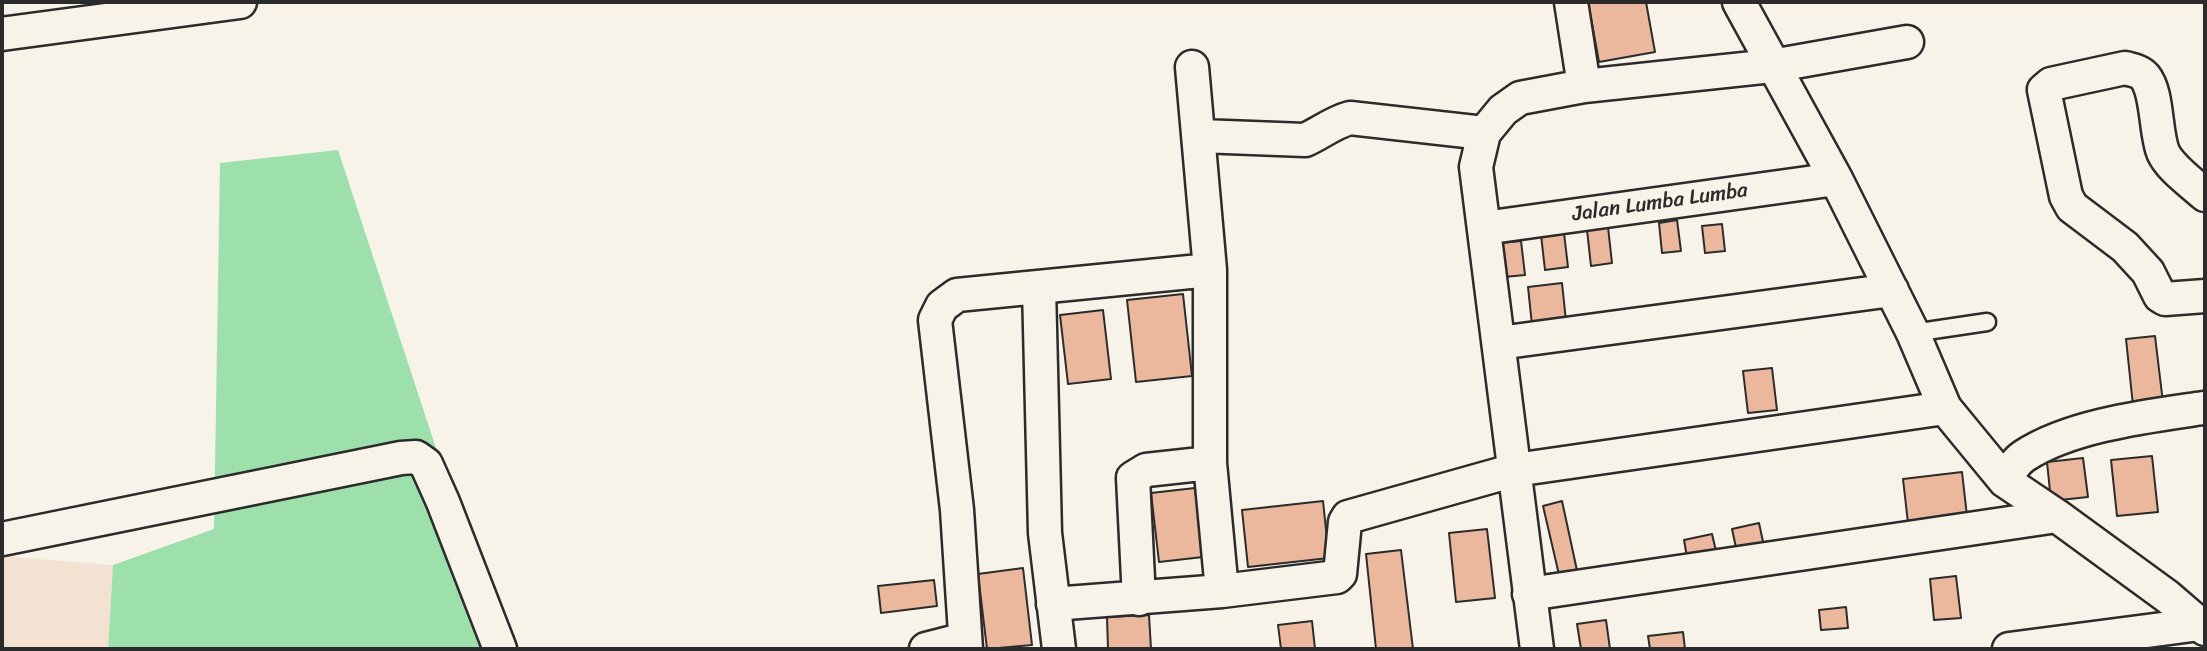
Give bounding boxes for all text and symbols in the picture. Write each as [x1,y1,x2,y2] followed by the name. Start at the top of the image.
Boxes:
[1571,178,1749,228] street label: Jalan Lumba Lumba

